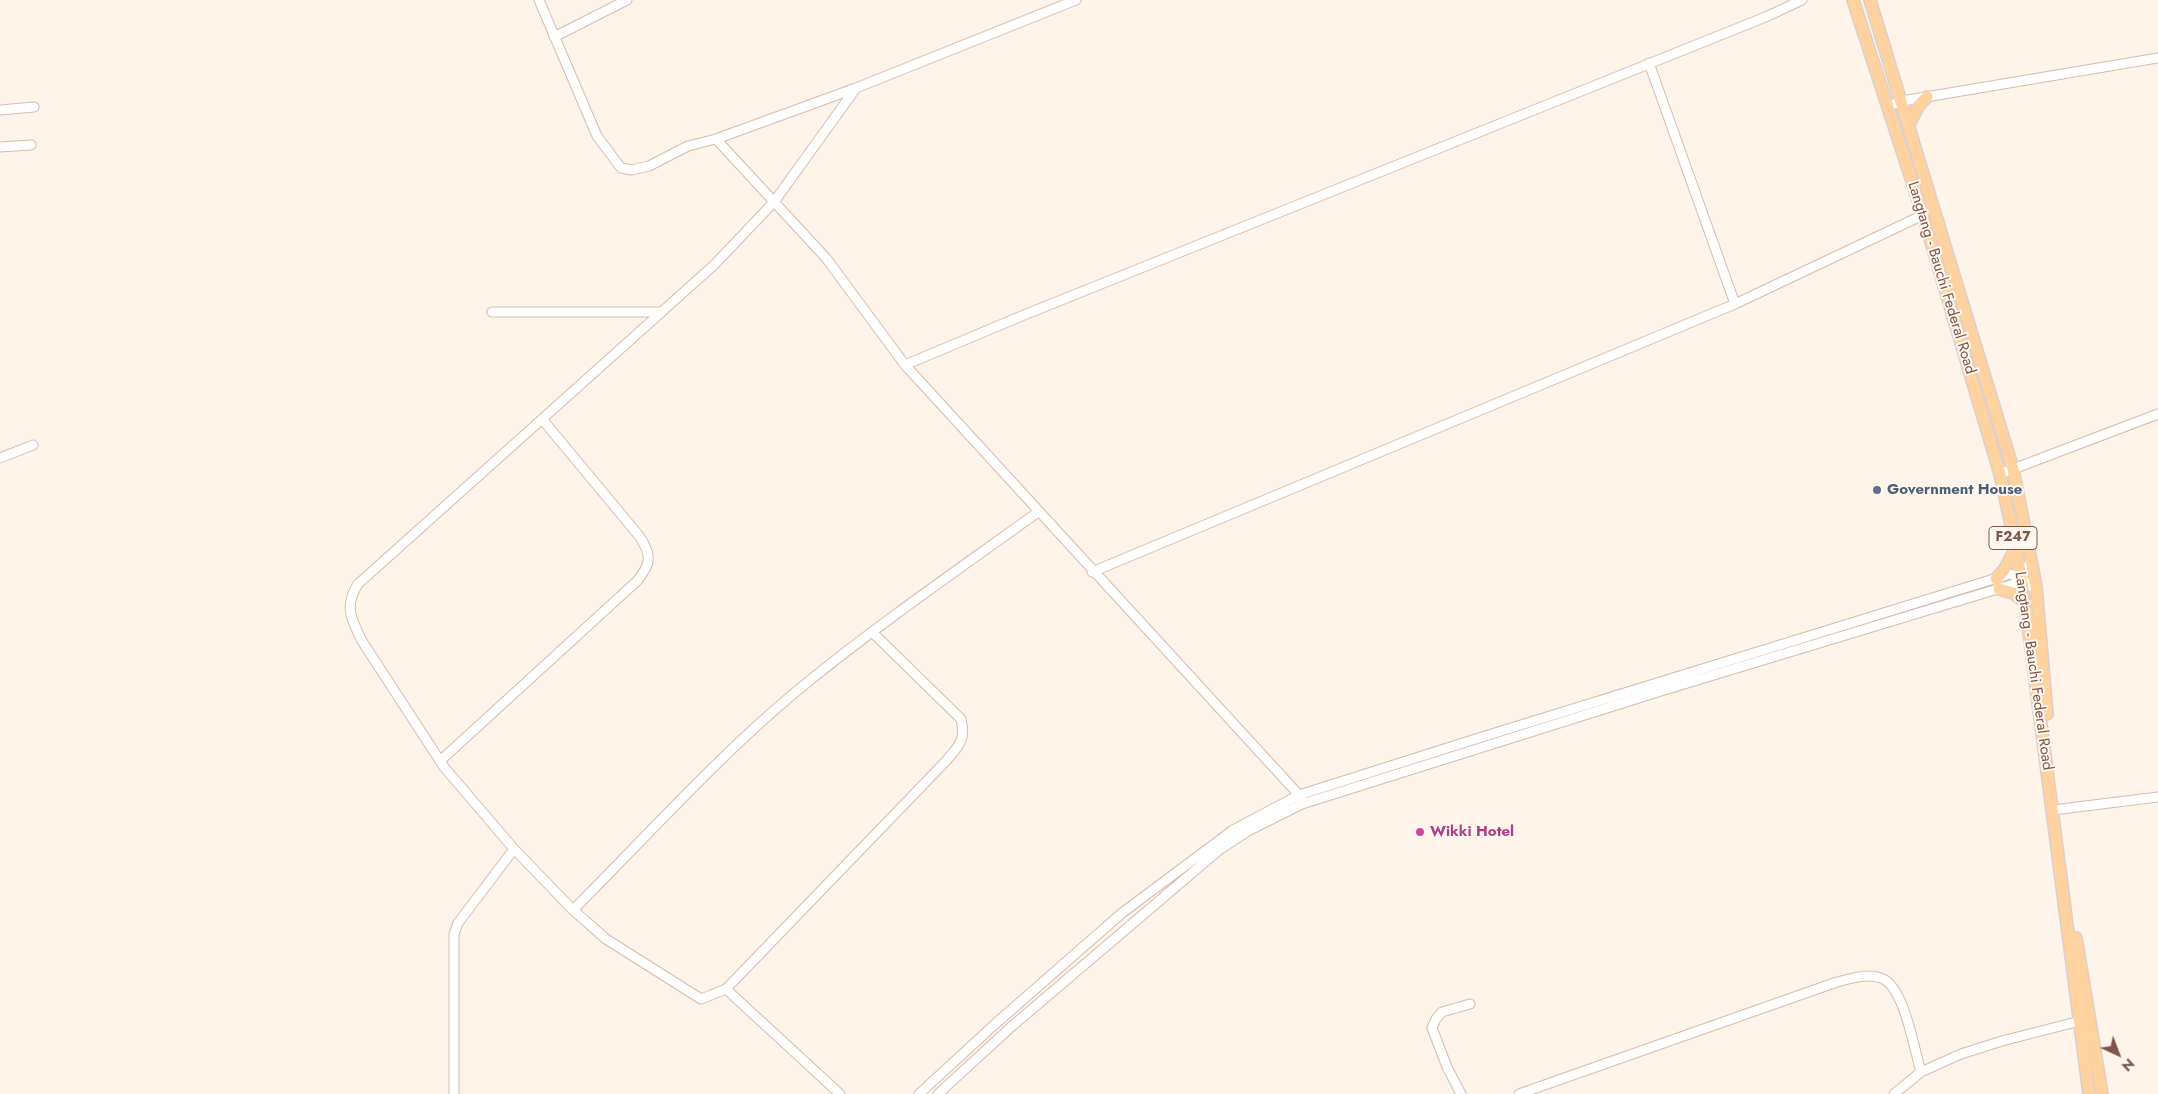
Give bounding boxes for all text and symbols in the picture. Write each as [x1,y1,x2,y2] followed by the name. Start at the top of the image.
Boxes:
[1903,180,1979,376] street label: Langtang - Bauchi Federal Road
[1887,481,2022,499] place label: Government House
[1871,484,1883,496] marker: Government House
[1989,526,2037,550] road number: F247
[2010,571,2056,771] street label: Langtang - Bauchi Federal Road
[1430,823,1514,841] place label: Wikki Hotel
[1414,826,1426,838] marker: Wikki Hotel
[2093,1029,2143,1079] north arrow
[2117,1054,2139,1076] text: N

